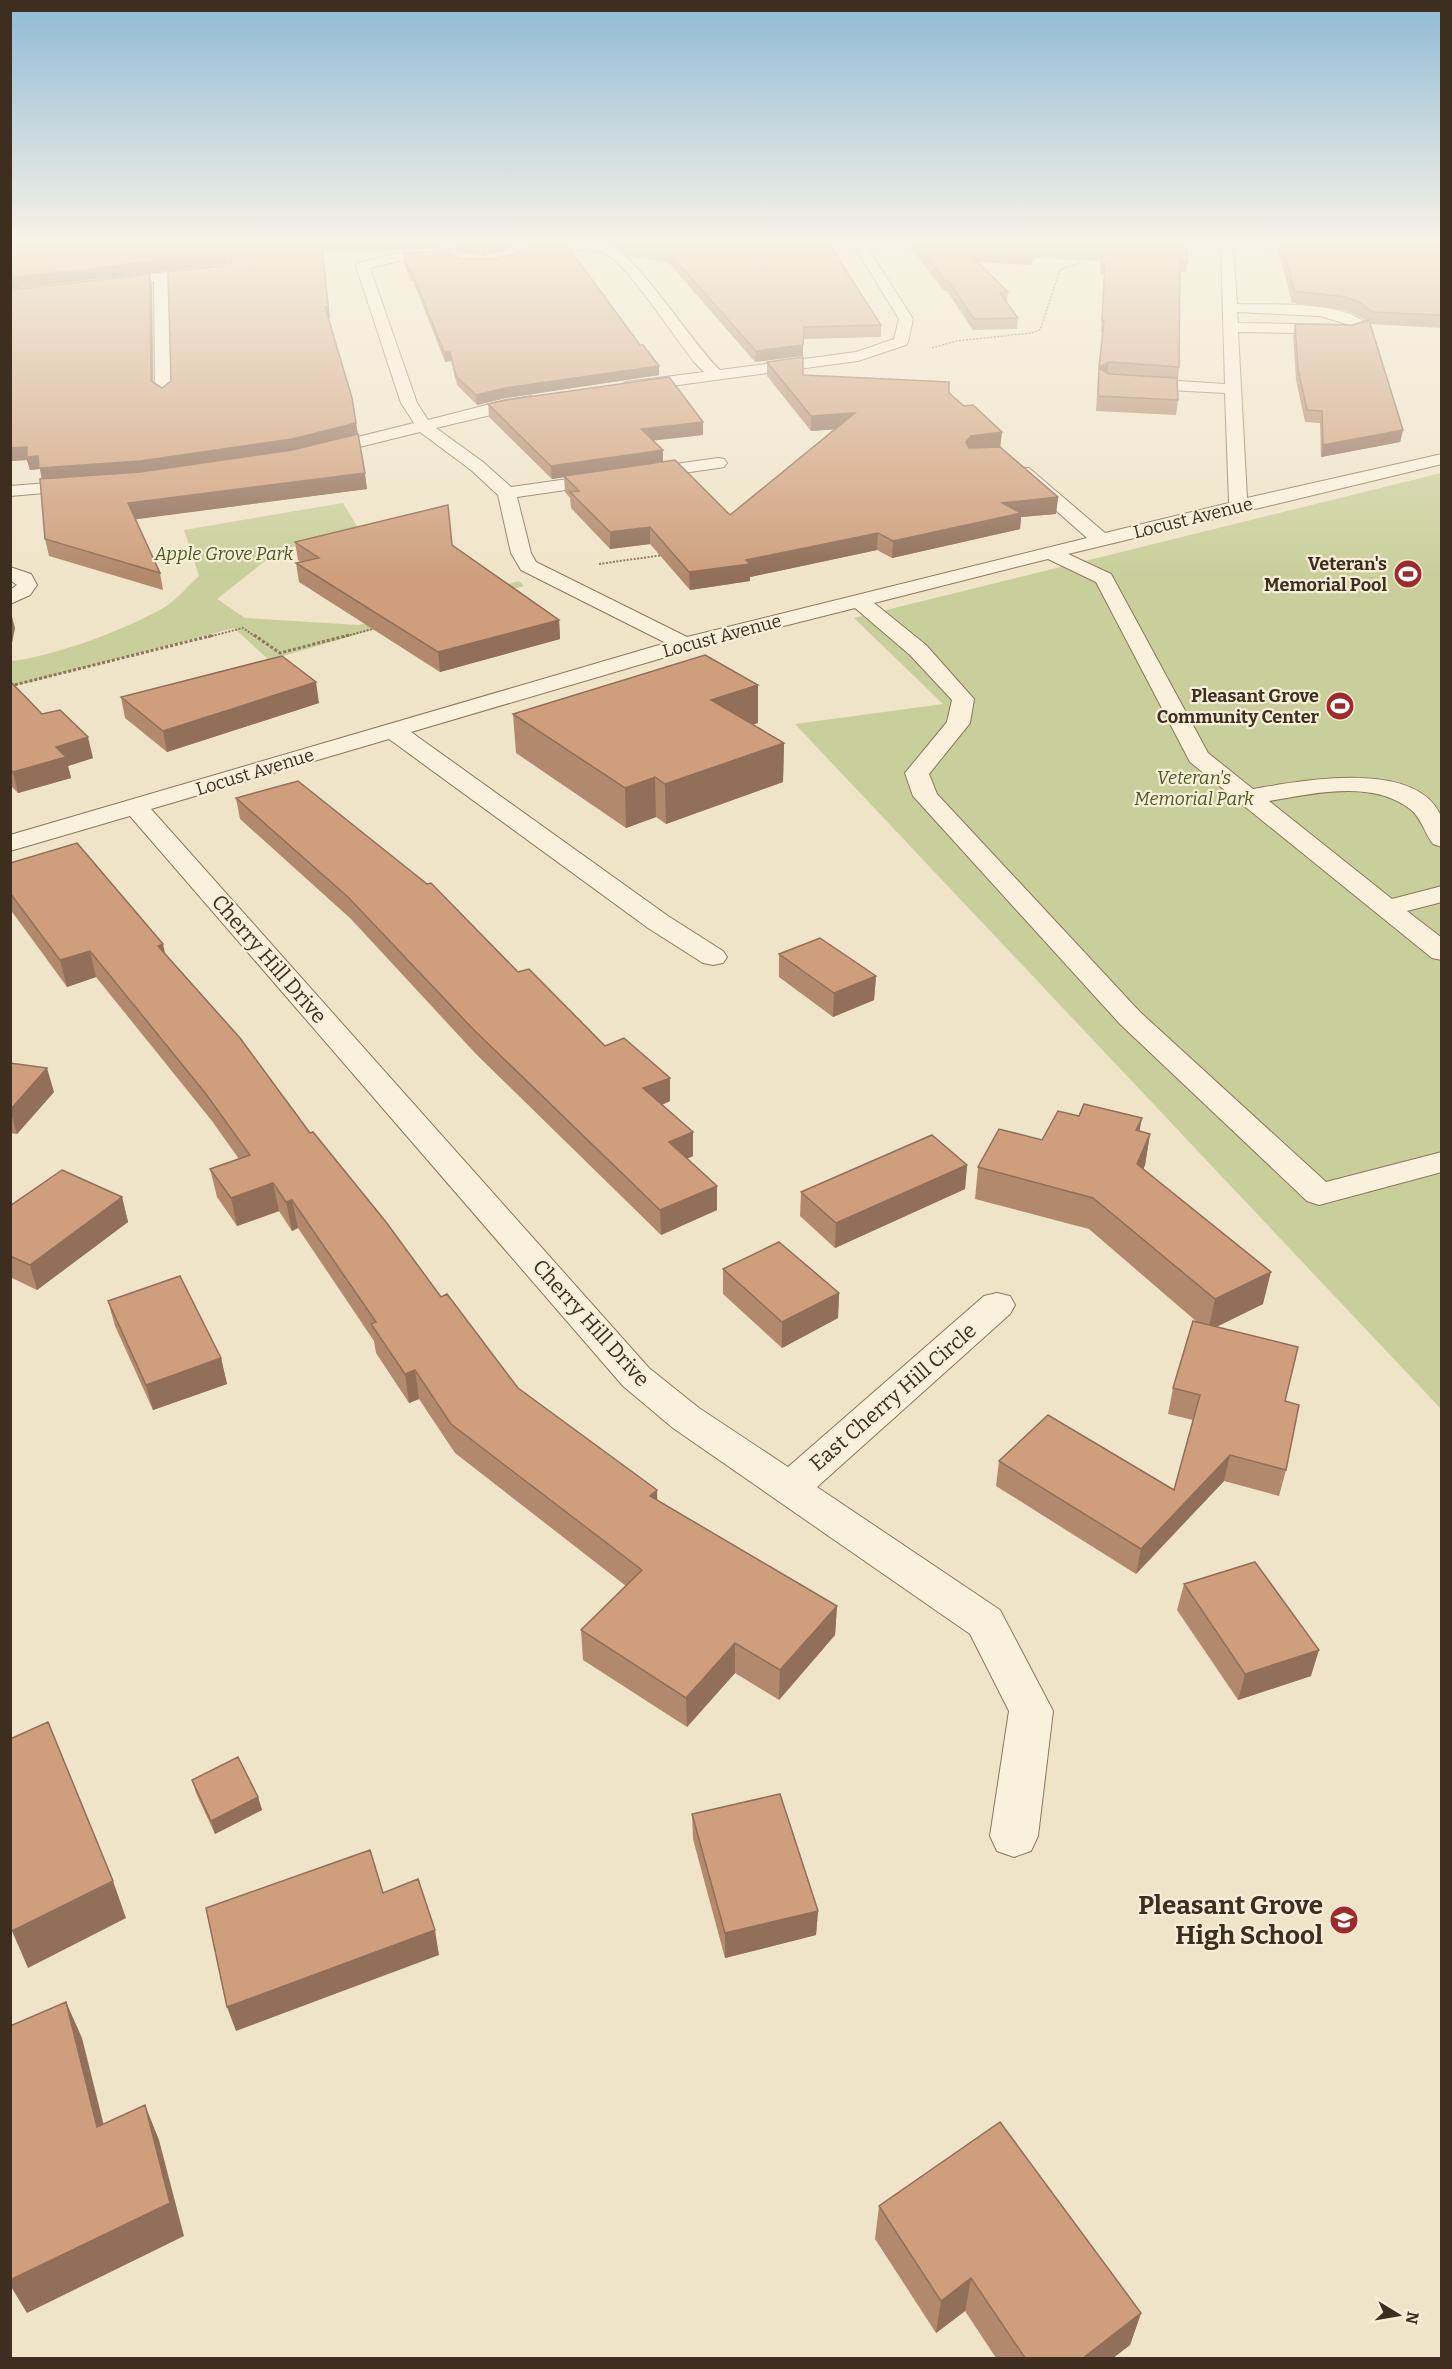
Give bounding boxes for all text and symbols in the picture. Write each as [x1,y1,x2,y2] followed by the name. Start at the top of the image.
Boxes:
[1131,493,1255,543] street label: Locust Avenue
[154,543,294,565] park label: Apple Grove Park
[1264,553,1387,596] place label: Veteran's Memorial Pool
[1392,558,1424,590] sports icon: Veteran's Memorial Pool
[660,610,784,662] street label: Locust Avenue
[1157,685,1320,728] place label: Pleasant Grove Community Center
[1324,690,1356,722] sports icon: Pleasant Grove Community Center
[193,744,317,800] street label: Locust Avenue
[1134,767,1254,810] park label: Veteran's Memorial Park
[206,889,332,1029] street label: Cherry Hill Drive
[527,1254,655,1392] street label: Cherry Hill Drive
[804,1317,982,1477] street label: East Cherry Hill Circle
[1138,1890,1323,1951] place label: Pleasant Grove High School
[1328,1904,1360,1936] school or university icon: Pleasant Grove High School
[1368,2285,1428,2345] north arrow
[1402,2310,1423,2326] text: N

